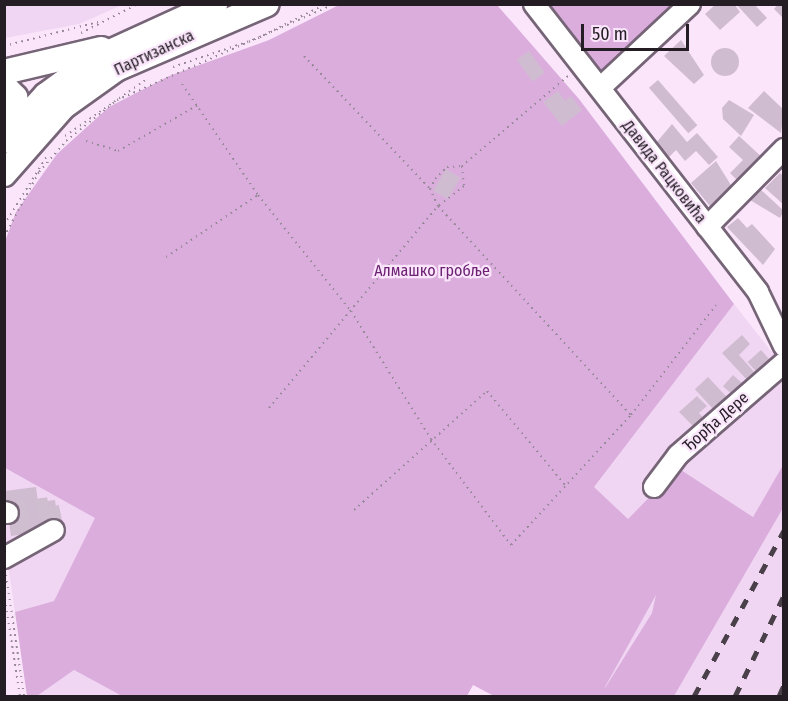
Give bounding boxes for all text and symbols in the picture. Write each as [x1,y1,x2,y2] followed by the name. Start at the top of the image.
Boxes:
[584,12,692,50] scale bar
[592,23,628,45] text: 50 m
[111,26,197,80] street label: Партизанска
[618,117,710,227] street label: Давида Рацковића
[374,261,490,281] park label: Алмашко гробље
[679,388,753,456] street label: Ђорђа Дере

